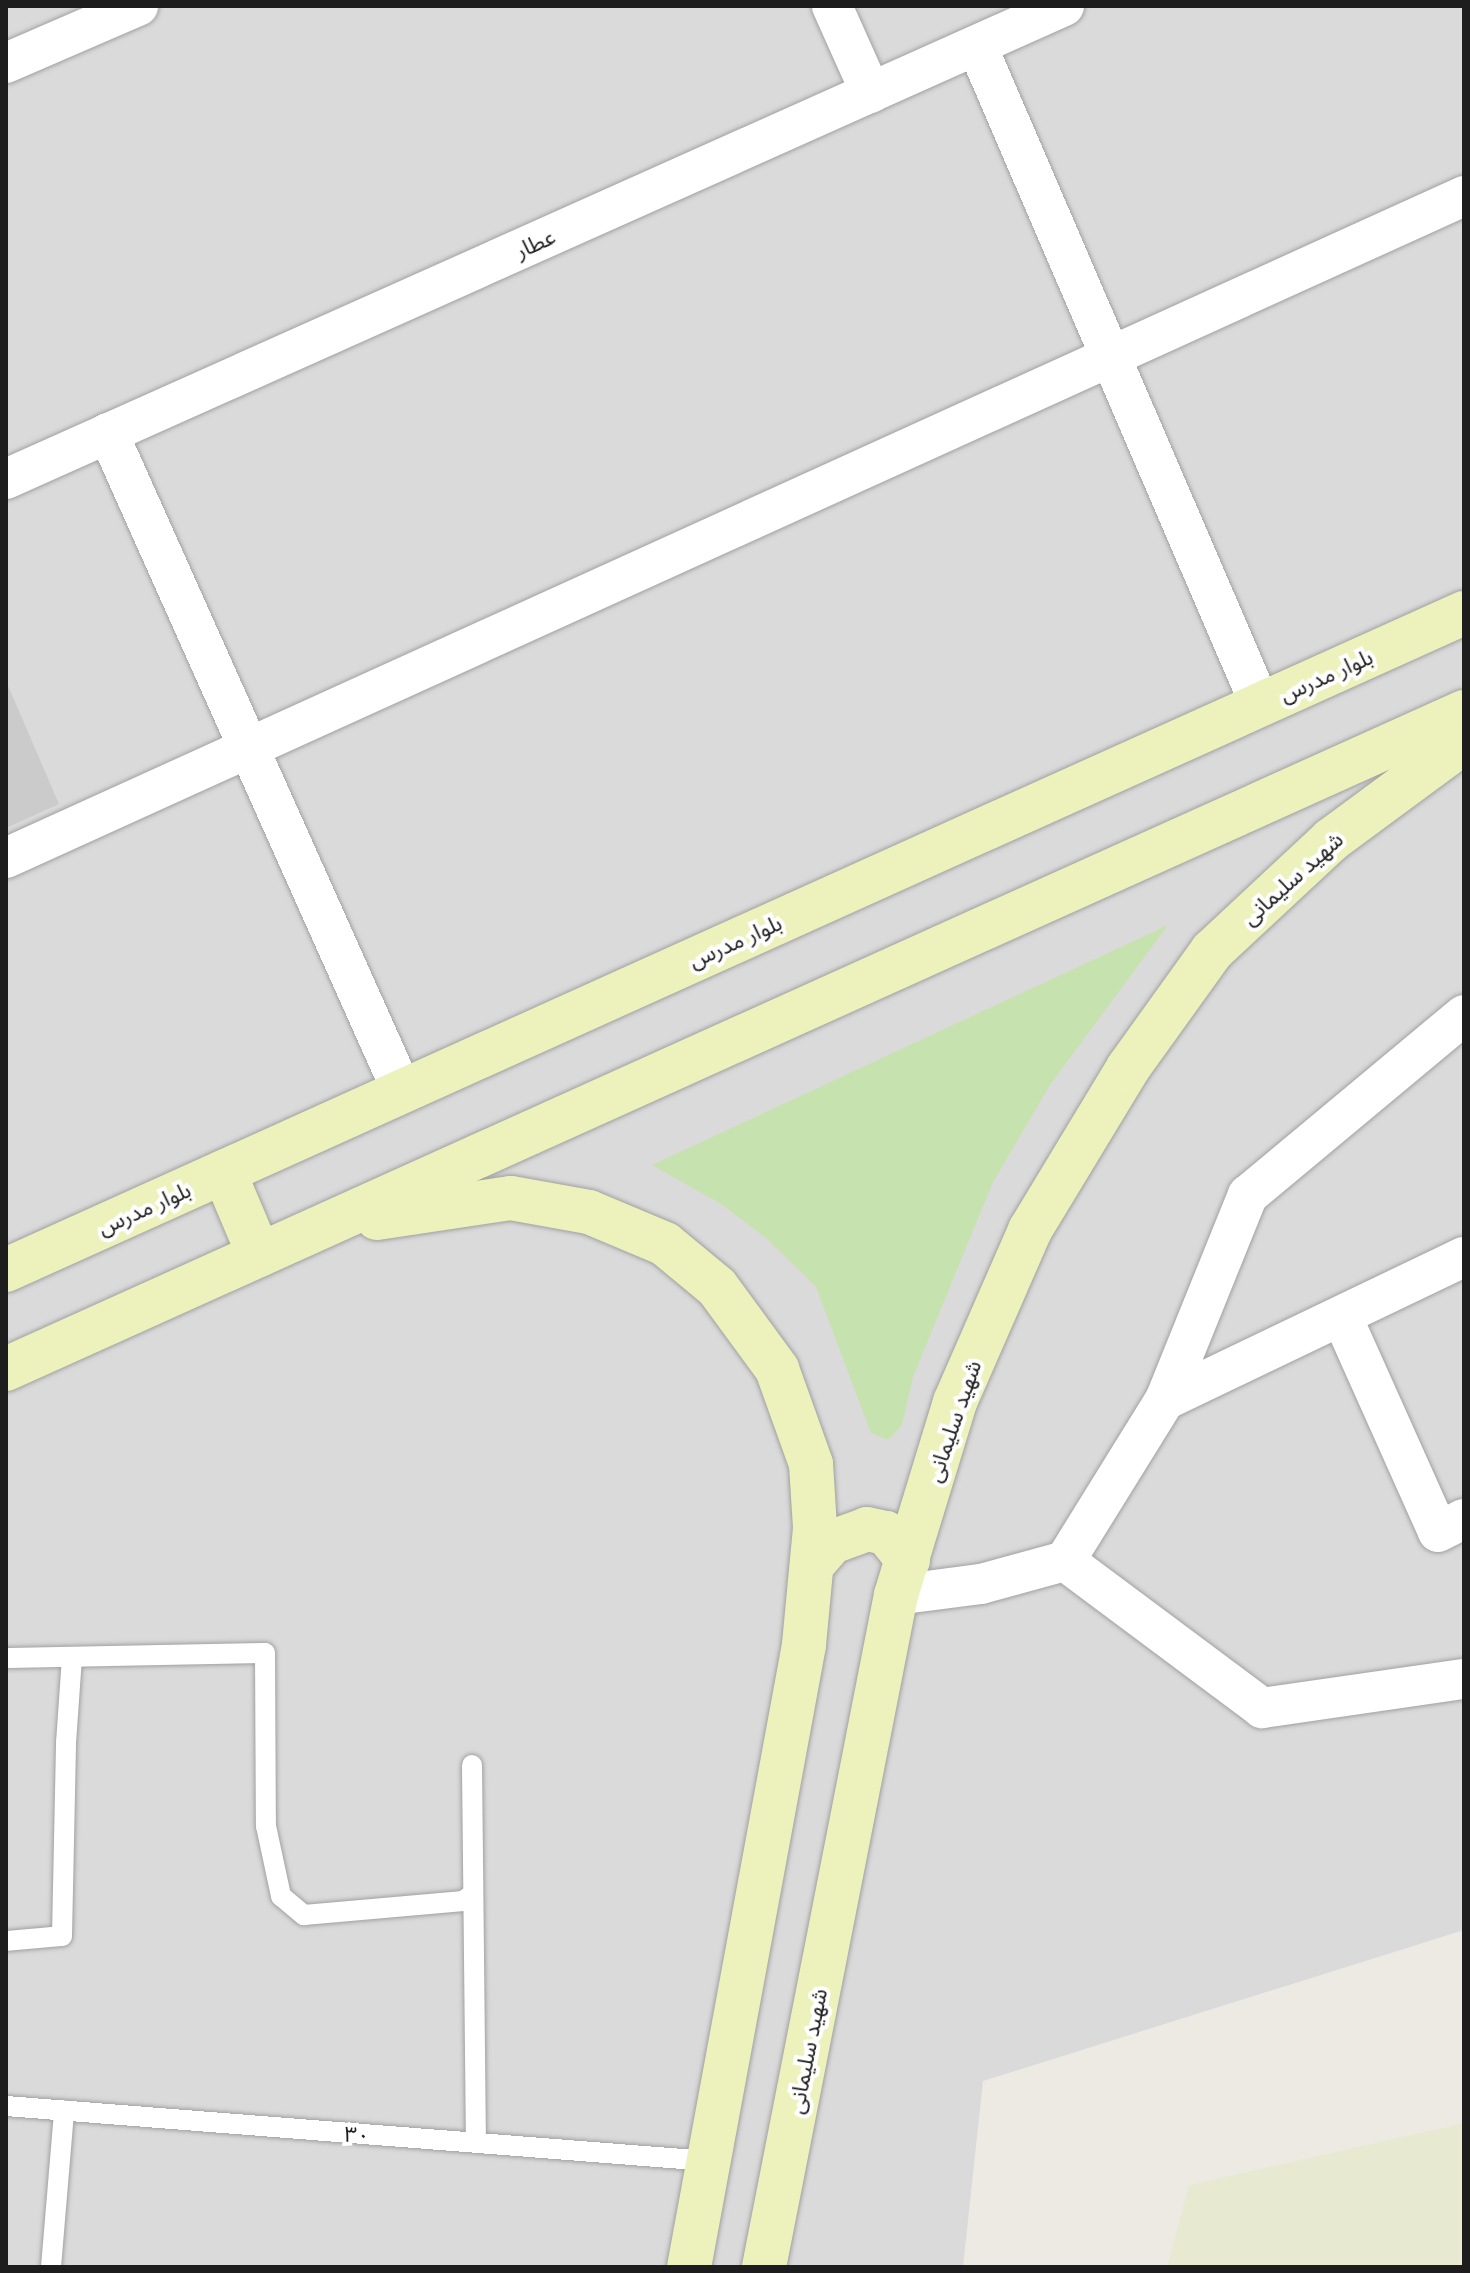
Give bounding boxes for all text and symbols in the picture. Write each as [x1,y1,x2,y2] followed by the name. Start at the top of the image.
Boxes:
[511,223,559,263] street label: عطار
[1275,643,1377,707] street label: بلوار مدرس
[1236,826,1348,930] street label: شهید سلیمانی
[684,909,786,973] street label: بلوار مدرس
[93,1176,195,1240] street label: بلوار مدرس
[920,1357,986,1485] street label: شهید سلیمانی
[782,1986,832,2116] street label: شهید سلیمانی
[344,2120,370,2148] street label: ۳۰

